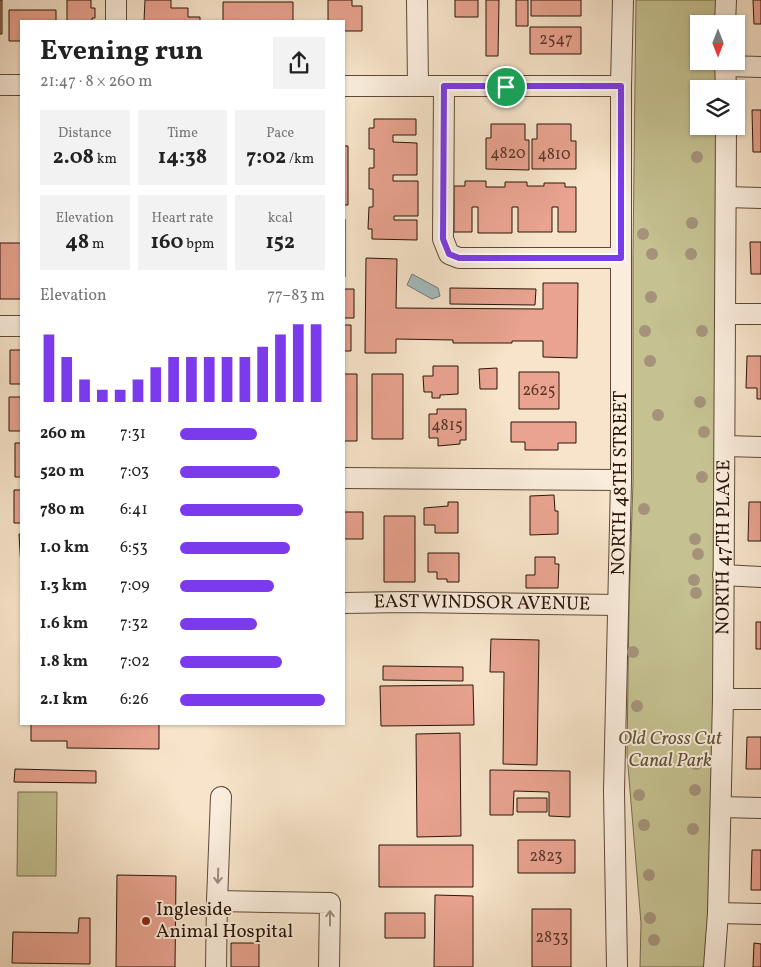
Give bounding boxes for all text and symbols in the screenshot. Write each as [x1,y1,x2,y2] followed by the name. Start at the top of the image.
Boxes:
[690,15,745,70] north arrow
[690,15,745,135] map controls
[539,29,573,51] house number: 2547
[40,32,204,71] text: Evening run
[273,37,325,89] button: share
[485,66,527,108] pin
[40,71,152,93] text: 21:47 · 8 × 260 m
[492,73,520,101] icon: arrive
[690,80,745,135] button: layers
[58,124,112,143] text: Distance
[167,124,198,143] text: Time
[266,124,294,143] text: Pace
[53,143,94,172] text: 2.08
[158,143,207,172] text: 14:38
[246,143,286,172] text: 7:02
[490,143,526,165] house number: 4820
[537,144,571,166] house number: 4810
[94,150,117,169] text: km
[286,150,314,169] text: /km
[56,209,114,228] text: Elevation
[152,209,213,228] text: Heart rate
[268,209,293,228] text: kcal
[65,228,89,257] text: 48
[151,228,184,257] text: 160
[265,228,295,257] text: 152
[89,235,104,254] text: m
[184,235,214,254] text: bpm
[40,285,107,307] text: Elevation
[267,285,325,307] text: 77–83 m
[523,380,555,402] house number: 2625
[606,391,634,576] street label: NORTH 48TH STREET
[431,415,463,437] house number: 4815
[40,423,86,445] text: 260 m
[120,423,146,445] text: 7:31
[710,459,737,635] street label: NORTH 47TH PLACE
[40,461,84,483] text: 520 m
[120,461,149,483] text: 7:03
[40,499,85,521] text: 780 m
[120,499,148,521] text: 6:41
[40,537,89,559] text: 1.0 km
[120,537,148,559] text: 6:53
[40,575,87,597] text: 1.3 km
[120,575,150,597] text: 7:09
[374,589,590,618] street label: EAST WINDSOR AVENUE
[40,613,88,635] text: 1.6 km
[120,613,148,635] text: 7:32
[40,651,88,673] text: 1.8 km
[120,651,150,673] text: 7:02
[40,689,88,711] text: 2.1 km
[120,689,149,711] text: 6:26
[618,726,723,774] park label: Old Cross Cut Canal Park
[529,846,563,868] house number: 2823
[213,868,223,884] one-way arrow
[156,897,293,945] place label: Ingleside Animal Hospital
[325,911,335,927] one-way arrow
[140,915,152,927] marker: Ingleside Animal Hospital
[535,927,569,949] house number: 2833

